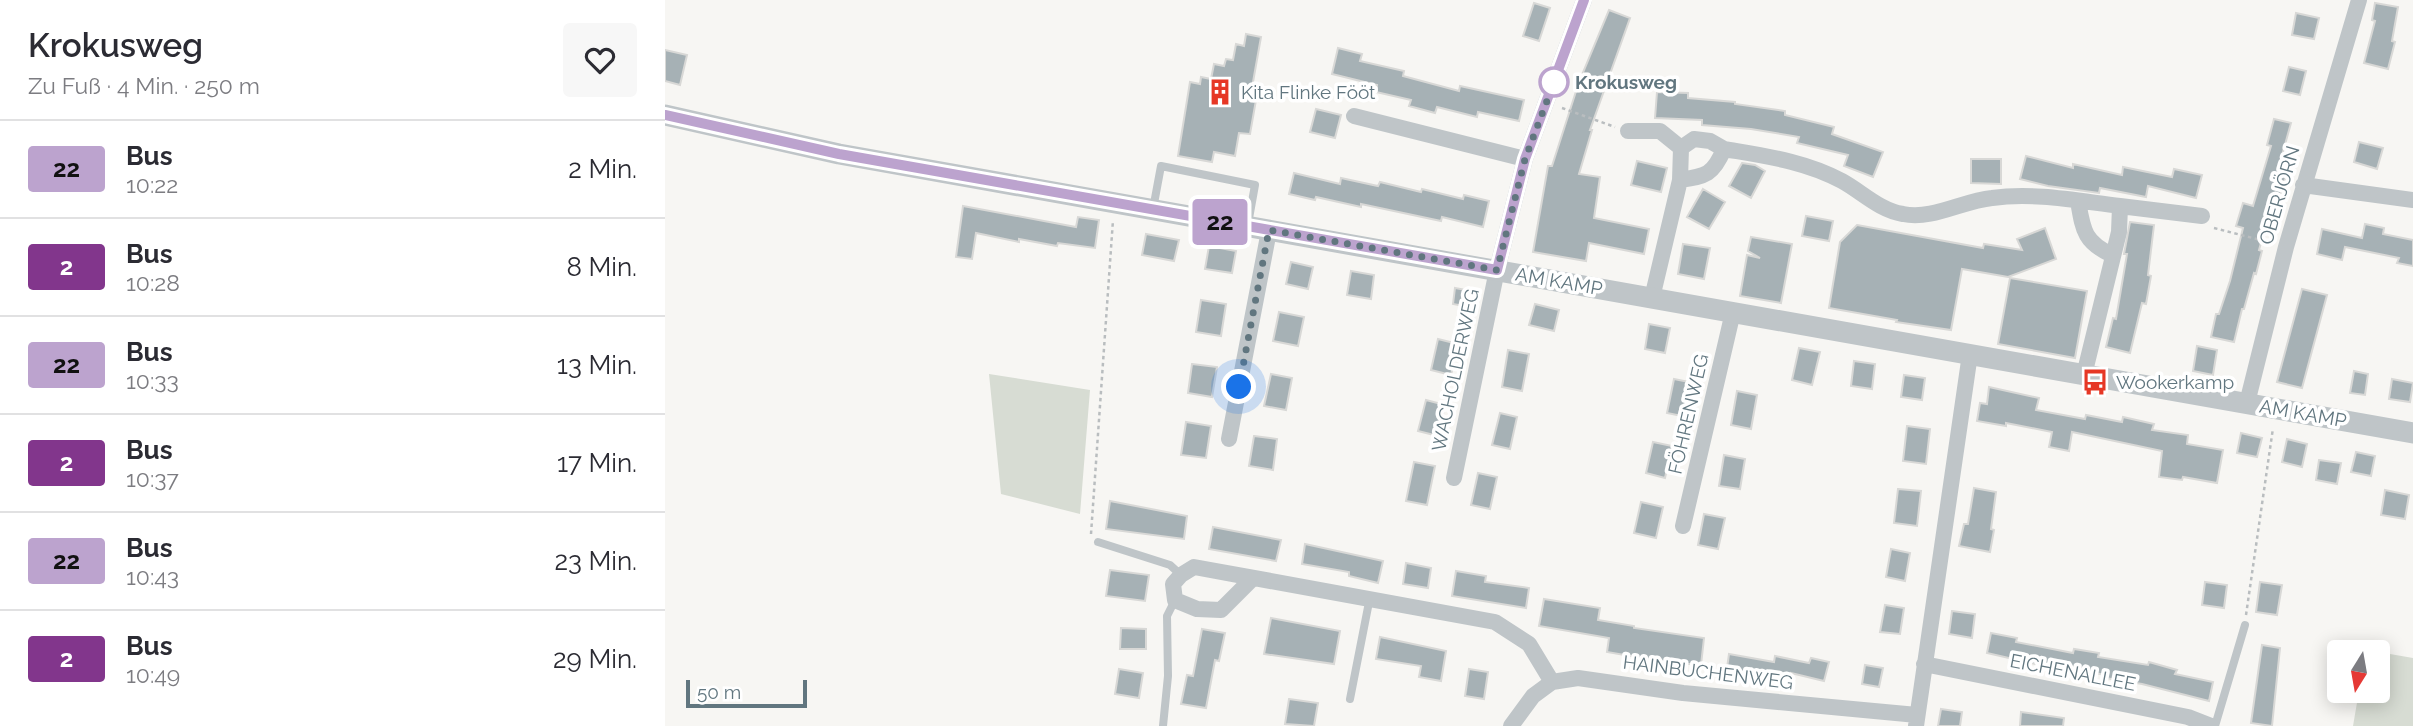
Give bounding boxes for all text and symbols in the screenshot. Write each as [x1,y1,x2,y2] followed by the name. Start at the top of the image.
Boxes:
[563,23,637,97] button: heart
[28,26,203,65] text: Krokusweg
[1539,67,1569,97] marker: Krokusweg
[1575,71,1677,93] place label: Krokusweg
[28,72,260,99] text: Zu Fuß · 4 Min. · 250 m
[1205,77,1235,107] building icon: Kita Flinke Fööt
[1241,81,1376,103] place label: Kita Flinke Fööt
[126,141,173,171] text: Bus
[2254,143,2304,247] street label: OBERJÖRN
[53,154,80,183] text: 22
[568,154,637,184] text: 2 Min.
[126,171,178,198] text: 10:22
[1189,199,1251,245] line badge: 22
[1206,207,1234,236] text: 22
[126,239,173,269] text: Bus
[60,252,73,281] text: 2
[566,252,637,282] text: 8 Min.
[1514,263,1604,299] street label: AM KAMP
[126,269,180,296] text: 10:28
[1427,287,1483,453] street label: WACHOLDERWEG
[126,337,173,367] text: Bus
[53,350,80,379] text: 22
[557,350,637,380] text: 13 Min.
[1663,352,1713,476] street label: FÖHRENWEG
[126,367,179,394] text: 10:33
[2080,367,2110,397] bus stop icon: Wookerkamp
[1221,369,1256,404] your location
[2116,371,2234,393] place label: Wookerkamp
[2258,395,2348,431] street label: AM KAMP
[126,435,173,465] text: Bus
[60,448,73,477] text: 2
[557,448,637,478] text: 17 Min.
[126,465,179,492] text: 10:37
[126,533,173,563] text: Bus
[53,546,80,575] text: 22
[554,546,637,576] text: 23 Min.
[126,563,179,590] text: 10:43
[126,631,173,661] text: Bus
[2327,640,2391,704] north arrow
[2327,640,2390,703] map controls
[60,644,73,673] text: 2
[553,644,637,674] text: 29 Min.
[2008,649,2138,695] street label: EICHENALLEE
[1622,651,1794,693] street label: HAINBUCHENWEG
[126,661,180,688] text: 10:49
[686,677,807,709] scale bar
[697,681,741,703] text: 50 m

